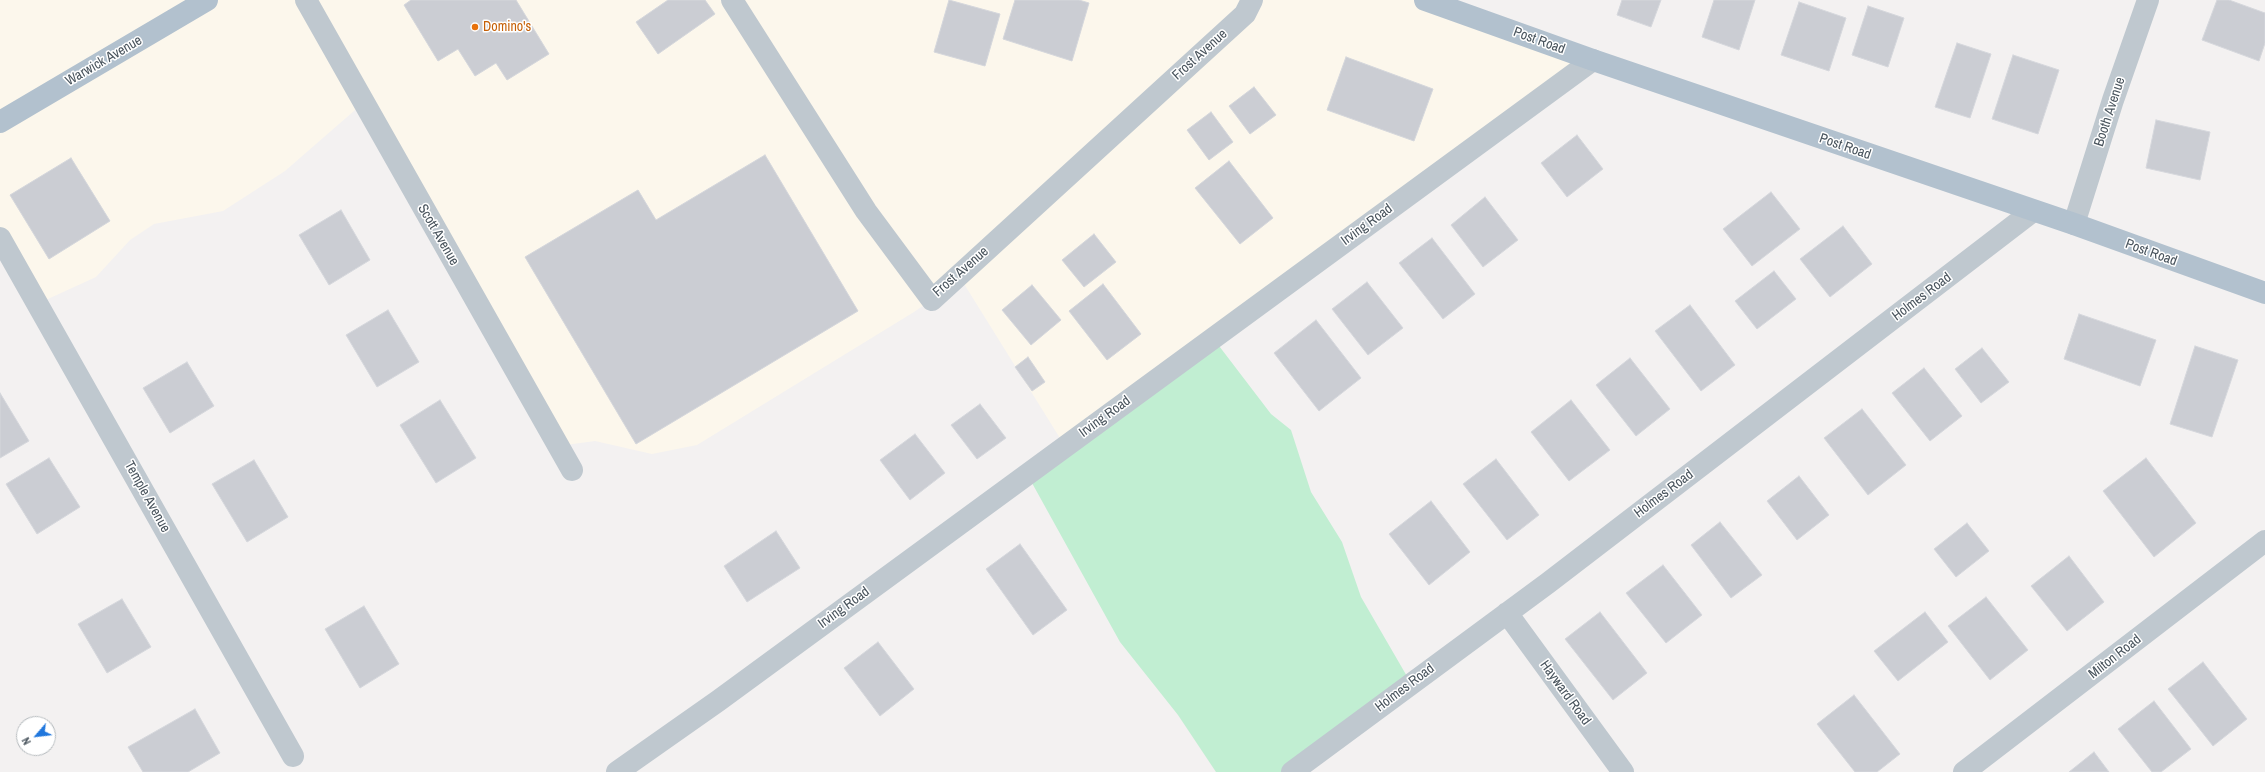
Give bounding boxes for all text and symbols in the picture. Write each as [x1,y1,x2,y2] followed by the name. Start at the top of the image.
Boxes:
[483,19,531,35] place label: Domino's
[470,22,480,32] marker: Domino's
[1511,24,1567,58] street label: Post Road
[1169,26,1231,84] street label: Frost Avenue
[63,32,145,90] street label: Warwick Avenue
[2091,75,2129,149] street label: Booth Avenue
[1817,130,1873,164] street label: Post Road
[414,201,462,269] street label: Scott Avenue
[1338,201,1396,249] street label: Irving Road
[2123,236,2179,270] street label: Post Road
[930,243,992,301] street label: Frost Avenue
[1889,269,1955,325] street label: Holmes Road
[1076,393,1134,441] street label: Irving Road
[121,458,173,536] street label: Temple Avenue
[1631,466,1697,522] street label: Holmes Road
[815,584,873,632] street label: Irving Road
[2085,631,2145,683] street label: Milton Road
[1536,657,1594,729] street label: Hayward Road
[1372,660,1438,716] street label: Holmes Road
[16,716,56,756] north arrow
[19,735,34,747] text: N

